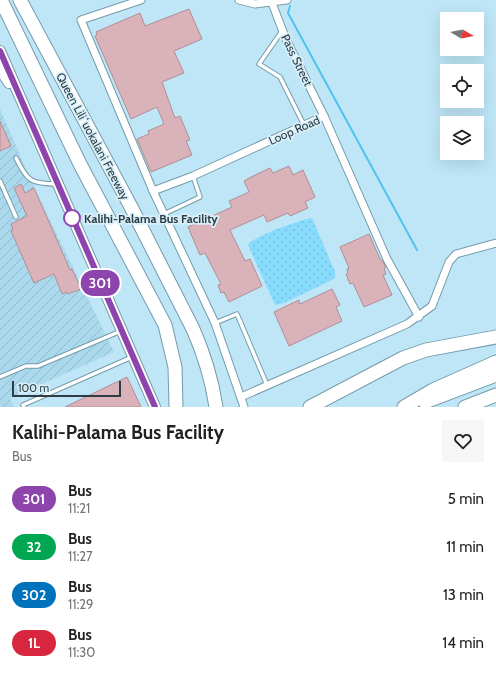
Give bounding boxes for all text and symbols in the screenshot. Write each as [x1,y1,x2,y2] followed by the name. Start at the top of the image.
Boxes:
[440,12,484,56] north arrow
[440,12,484,160] map controls
[278,32,316,88] street label: Pass Street
[440,64,484,108] button: locate
[53,70,133,202] street label: Queen Liliʻuokalani Freeway
[266,112,322,148] street label: Loop Road
[440,116,484,160] button: layers
[63,209,81,227] marker: Kalihi-Palama Bus Facility
[84,211,218,226] place label: Kalihi-Palama Bus Facility
[77,270,123,296] line badge: 301
[89,274,111,292] text: 301
[12,379,121,398] scale bar
[18,381,49,395] text: 100 m
[442,420,484,462] button: heart
[12,421,224,444] text: Kalihi-Palama Bus Facility
[12,448,32,464] text: Bus
[68,482,92,500] text: Bus
[23,490,45,508] text: 301
[448,490,484,508] text: 5 min
[68,500,90,516] text: 11:21
[68,530,92,548] text: Bus
[27,538,41,556] text: 32
[446,538,484,556] text: 11 min
[68,548,93,564] text: 11:27
[68,578,92,596] text: Bus
[22,586,46,604] text: 302
[443,586,484,604] text: 13 min
[68,596,93,612] text: 11:29
[68,626,92,644] text: Bus
[28,634,40,652] text: 1L
[442,634,484,652] text: 14 min
[68,644,95,660] text: 11:30

